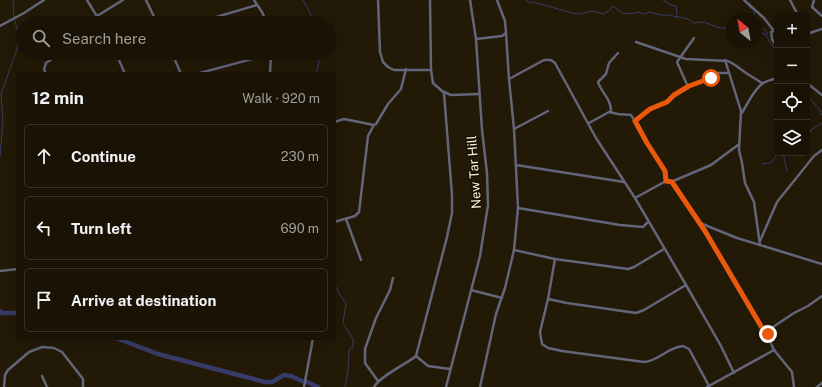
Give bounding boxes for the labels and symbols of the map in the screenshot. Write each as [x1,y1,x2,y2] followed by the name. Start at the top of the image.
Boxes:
[726,12,762,48] north arrow
[702,69,720,87] route start
[464,135,484,209] street label: New Tar Hill
[759,325,777,343] route end

